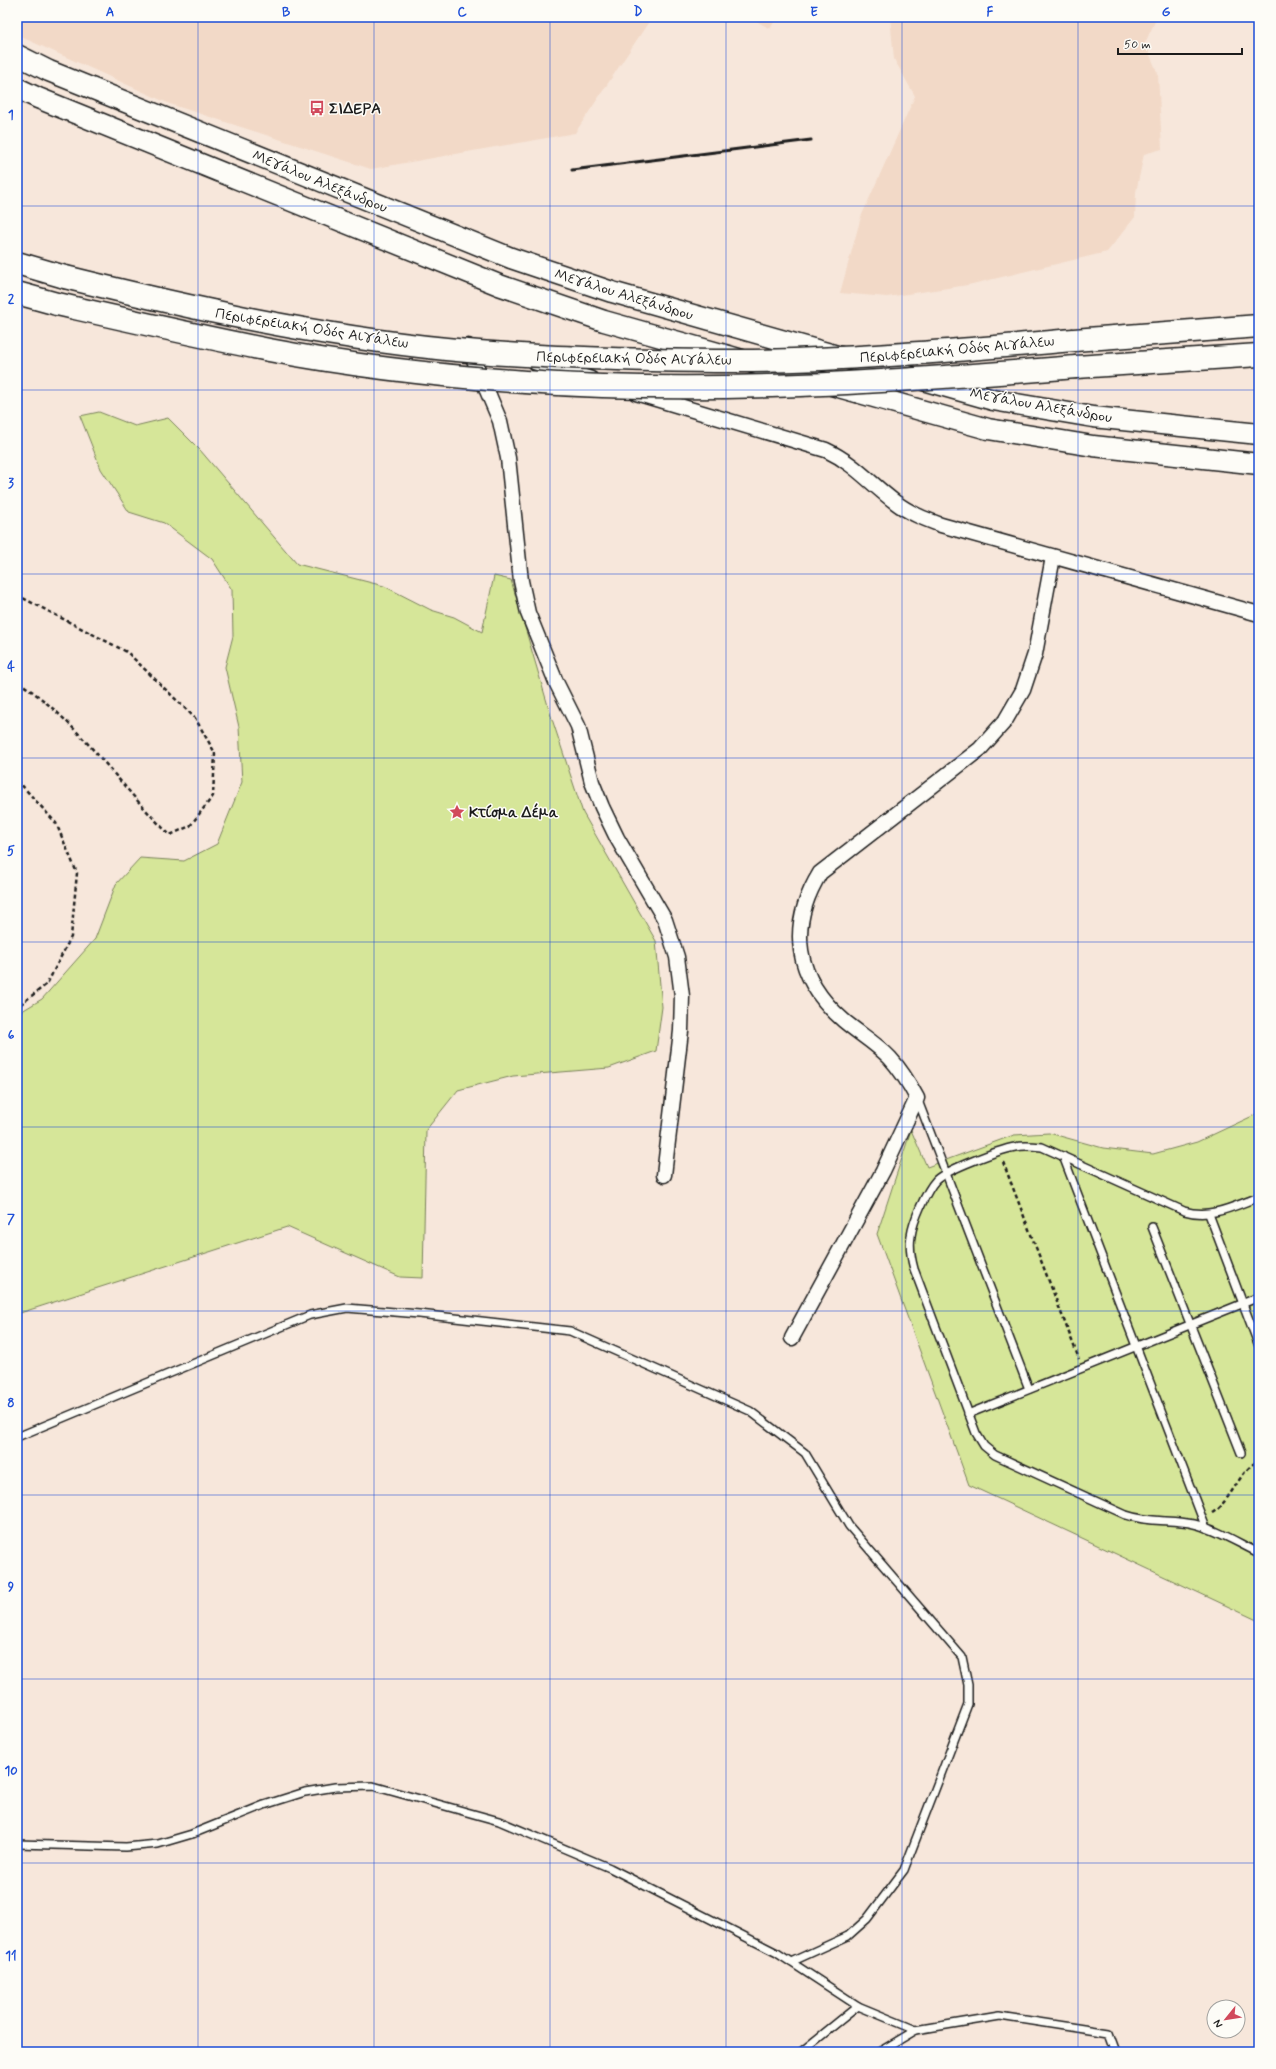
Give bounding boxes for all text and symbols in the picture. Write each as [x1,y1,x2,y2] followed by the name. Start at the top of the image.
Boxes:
[106,4,114,21] text: A
[282,4,291,21] text: B
[457,4,467,21] text: C
[634,4,643,21] text: D
[810,4,818,21] text: E
[987,4,994,21] text: F
[1162,4,1171,21] text: G
[1118,30,1242,56] scale bar
[1124,37,1151,53] text: 50 m
[308,99,326,117] bus stop icon: ΣΙΔΕΡΑ
[329,99,381,119] place label: ΣΙΔΕΡΑ
[8,107,14,124] text: 1
[249,146,390,218] street label: Μεγάλου Αλεξάνδρου
[552,264,696,326] street label: Μεγάλου Αλεξάνδρου
[8,291,15,308] text: 2
[214,304,410,354] street label: Περιφερειακή Οδός Αιγάλεω
[859,332,1055,368] street label: Περιφερειακή Οδός Αιγάλεω
[536,347,732,371] street label: Περιφερειακή Οδός Αιγάλεω
[968,384,1114,428] street label: Μεγάλου Αλεξάνδρου
[8,475,14,492] text: 3
[7,659,15,676] text: 4
[469,802,559,823] place label: Κτίσμα Δέμα
[448,803,466,821] place icon: Κτίσμα Δέμα
[7,843,15,860] text: 5
[8,1027,15,1044] text: 6
[7,1211,15,1228] text: 7
[7,1395,15,1412] text: 8
[8,1579,15,1596] text: 9
[4,1763,18,1780] text: 10
[5,1948,17,1965] text: 11
[1206,1999,1246,2039] north arrow
[1210,2017,1226,2030] text: N

